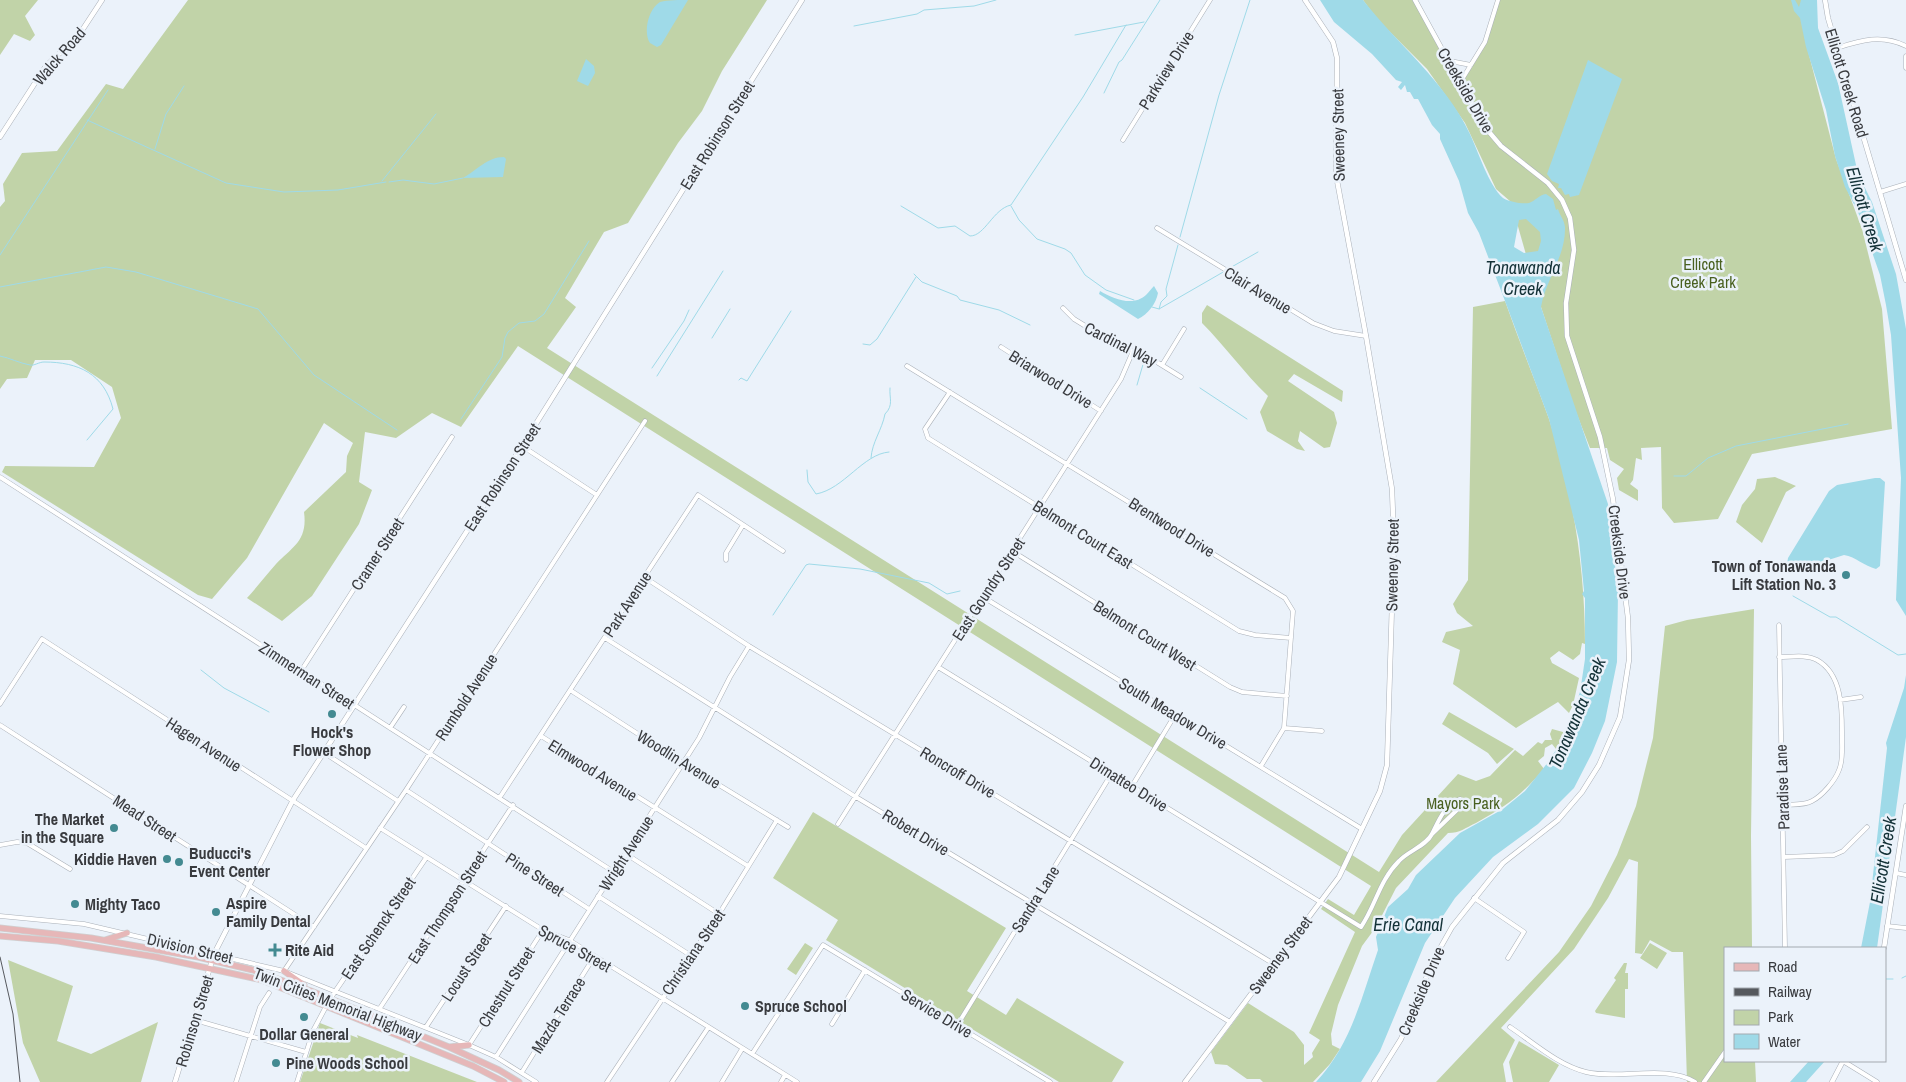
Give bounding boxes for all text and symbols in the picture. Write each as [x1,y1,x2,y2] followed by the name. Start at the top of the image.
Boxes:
[28,22,90,90] street label: Walck Road
[1133,26,1199,114] street label: Parkview Drive
[1820,26,1874,140] street label: Ellicott Creek Road
[1433,43,1499,137] street label: Creekside Drive
[675,76,760,194] street label: East Robinson Street
[1326,88,1350,181] street label: Sweeney Street
[1840,163,1890,255] water label: Ellicott Creek
[1670,253,1736,293] park label: Ellicott Creek Park
[1485,255,1561,301] water label: Tonawanda Creek
[1220,261,1296,319] street label: Clair Avenue
[1081,316,1162,372] street label: Cardinal Way
[1005,345,1097,413] street label: Briarwood Drive
[459,418,545,535] street label: East Robinson Street
[1125,492,1219,562] street label: Brentwood Drive
[1029,495,1137,574] street label: Belmont Court East
[1603,504,1637,600] street label: Creekside Drive
[345,513,409,595] street label: Cramer Street
[1380,518,1404,611] street label: Sweeney Street
[946,533,1030,645] street label: East Goundry Street
[1712,555,1837,595] place label: Town of Tonawanda Lift Station No. 3
[598,567,656,641] street label: Park Avenue
[1840,569,1852,581] marker: Town of Tonawanda Lift Station No. 3
[1089,595,1201,676] street label: Belmont Court West
[255,636,359,714] street label: Zimmerman Street
[430,649,502,745] street label: Rumbold Avenue
[1542,653,1612,772] water label: Tonawanda Creek
[1115,672,1231,754] street label: South Meadow Drive
[326,708,338,720] marker: Hock's Flower Shop
[162,711,246,777] street label: Hagen Avenue
[293,721,371,761] place label: Hock's Flower Shop
[633,724,725,794] street label: Woodlin Avenue
[544,734,642,806] street label: Elmwood Avenue
[916,741,1000,803] street label: Roncroff Drive
[1770,744,1794,830] street label: Paradise Lane
[1086,751,1172,817] street label: Dimatteo Drive
[109,789,181,847] street label: Mead Street
[1426,792,1500,814] park label: Mayors Park
[878,803,954,861] street label: Robert Drive
[21,808,105,848] place label: The Market in the Square
[593,811,659,895] street label: Wright Avenue
[1864,814,1902,905] water label: Ellicott Creek
[108,822,120,834] marker: The Market in the Square
[189,842,271,882] place label: Buducci's Event Center
[402,846,492,968] street label: East Thompson Street
[501,847,569,901] street label: Pine Street
[74,848,157,870] place label: Kiddie Haven
[161,853,173,865] marker: Kiddie Haven
[173,856,185,868] marker: Buducci's Event Center
[1006,861,1064,937] street label: Sandra Lane
[336,872,421,983] street label: East Schenck Street
[226,892,311,932] place label: Aspire Family Dental
[85,893,161,915] place label: Mighty Taco
[69,898,81,910] marker: Mighty Taco
[656,904,730,999] street label: Christiana Street
[210,906,222,918] marker: Aspire Family Dental
[1243,911,1317,999] street label: Sweeney Street
[1373,912,1444,937] water label: Erie Canal
[535,919,616,977] street label: Spruce Street
[145,928,235,969] street label: Division Street
[436,928,496,1005] street label: Locust Street
[285,939,334,961] place label: Rite Aid
[473,942,540,1031] street label: Chestnut Street
[1392,943,1450,1039] street label: Creekside Drive
[269,944,281,956] marker: Rite Aid
[1724,947,1886,1062] legend
[1768,956,1797,977] text: Road
[251,962,426,1046] street label: Twin Cities Memorial Highway
[170,972,218,1070] street label: Robinson Street
[526,972,590,1058] street label: Mazda Terrace
[1768,981,1813,1002] text: Railway
[897,983,977,1043] street label: Service Drive
[755,995,847,1017] place label: Spruce School
[739,1000,751,1012] marker: Spruce School
[1768,1006,1794,1027] text: Park
[298,1011,310,1023] marker: Dollar General
[259,1023,349,1045] place label: Dollar General
[1768,1031,1800,1052] text: Water
[286,1052,408,1074] place label: Pine Woods School
[270,1057,282,1069] marker: Pine Woods School

